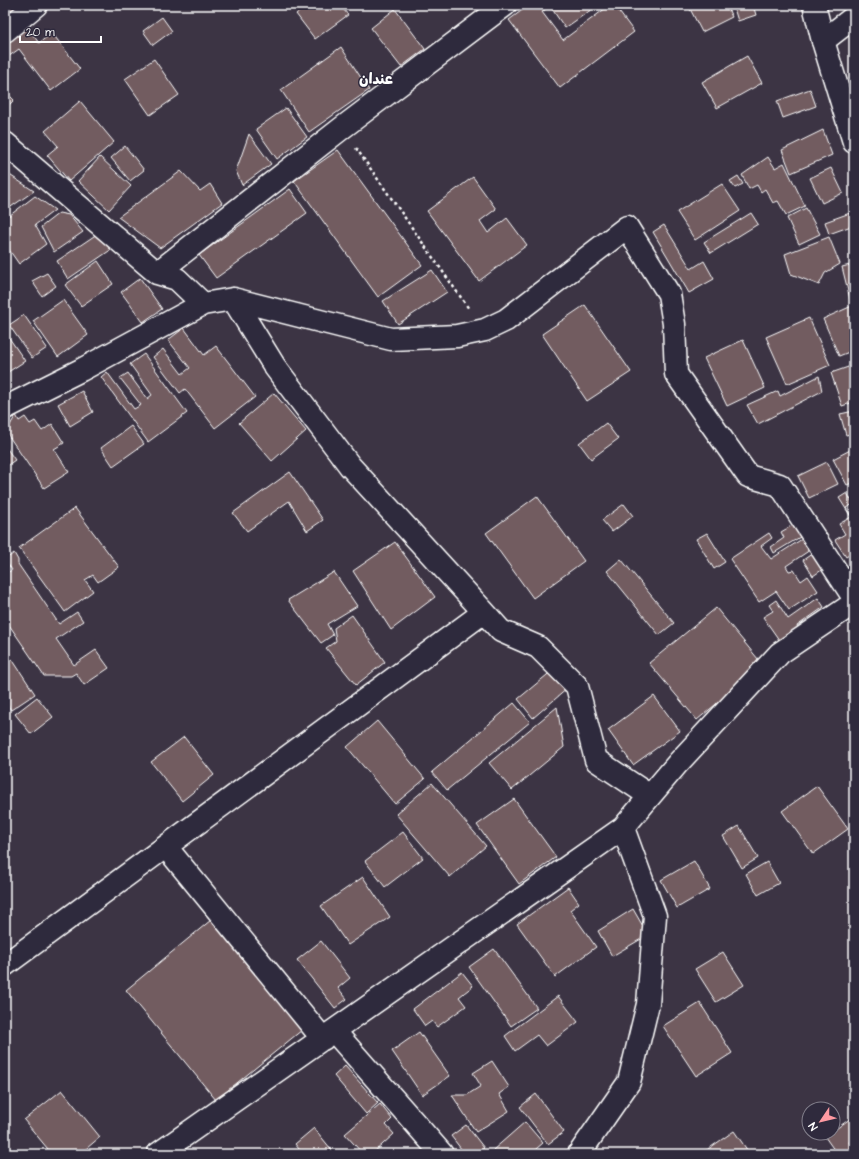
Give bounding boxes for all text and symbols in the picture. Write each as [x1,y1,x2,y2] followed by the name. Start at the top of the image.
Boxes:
[20,18,101,44] scale bar
[26,24,55,41] text: 20 m
[359,69,393,90] district label: عندان
[801,1101,841,1141] north arrow
[805,1119,821,1134] text: N

